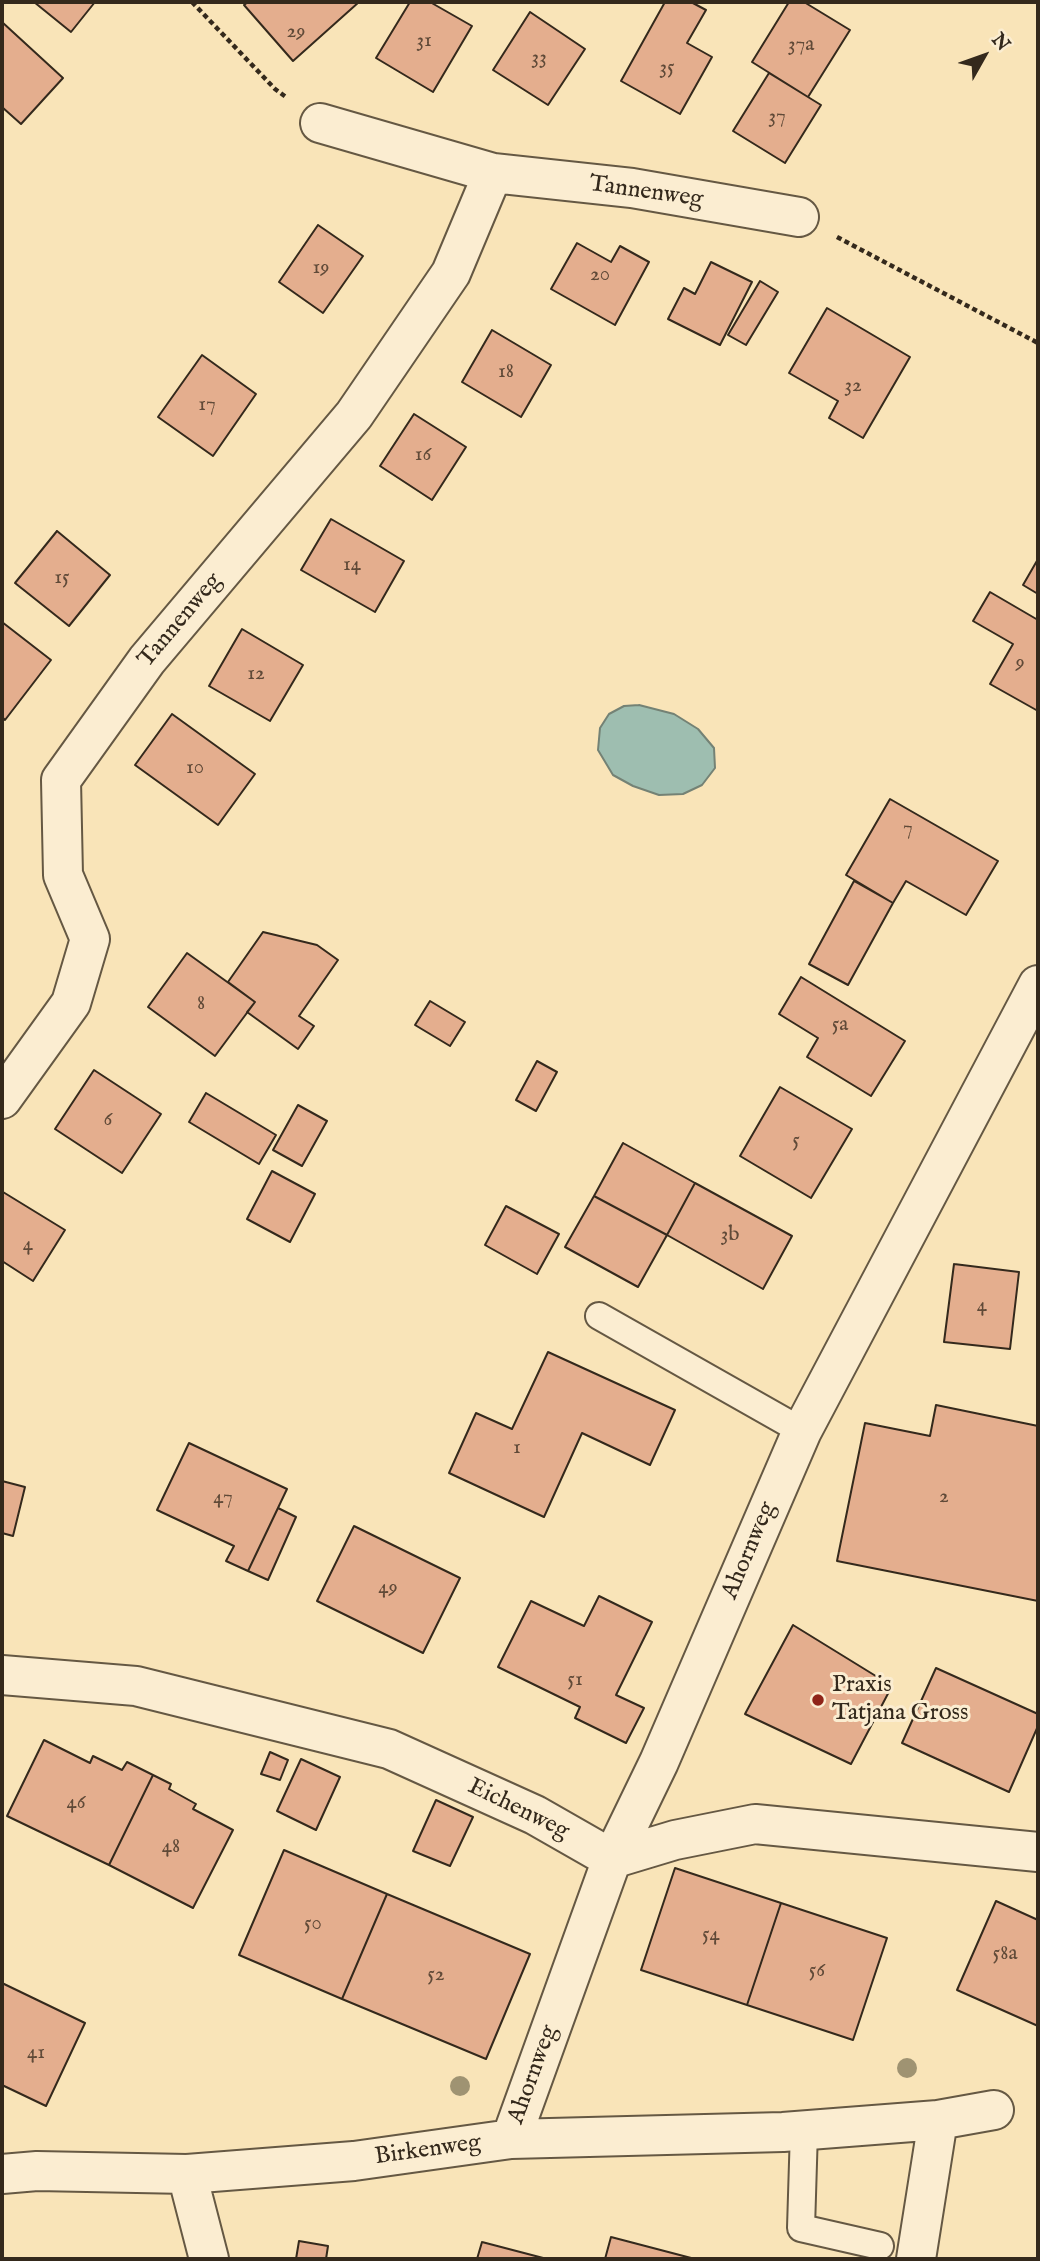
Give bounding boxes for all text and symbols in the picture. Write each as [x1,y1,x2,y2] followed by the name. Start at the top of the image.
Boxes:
[286,20,306,46] house number: 29
[949,21,1019,91] north arrow
[986,28,1015,57] text: N
[416,29,432,55] house number: 31
[788,33,814,59] house number: 37a
[531,46,547,72] house number: 33
[659,56,675,82] house number: 35
[768,105,786,131] house number: 37
[587,171,705,215] street label: Tannenweg
[313,256,329,282] house number: 19
[590,263,610,289] house number: 20
[498,360,514,386] house number: 18
[844,374,862,400] house number: 32
[198,393,216,419] house number: 17
[415,443,431,469] house number: 16
[343,553,361,579] house number: 14
[54,566,70,592] house number: 15
[133,568,229,674] street label: Tannenweg
[1015,651,1025,677] house number: 9
[247,662,265,688] house number: 12
[186,756,204,782] house number: 10
[903,817,913,843] house number: 7
[197,992,205,1018] house number: 8
[832,1013,848,1039] house number: 5a
[104,1108,112,1134] house number: 6
[792,1129,800,1155] house number: 5
[720,1223,740,1249] house number: 3b
[23,1233,33,1259] house number: 4
[977,1294,987,1320] house number: 4
[513,1436,521,1462] house number: 1
[939,1485,949,1511] house number: 2
[213,1486,233,1512] house number: 47
[717,1498,783,1604] street label: Ahornweg
[378,1576,398,1602] house number: 49
[567,1668,583,1694] house number: 51
[832,1672,968,1728] place label: Praxis Tatjana Gross
[810,1692,826,1708] marker: Praxis Tatjana Gross
[463,1773,573,1847] street label: Eichenweg
[66,1791,86,1817] house number: 46
[162,1835,180,1861] house number: 48
[304,1912,322,1938] house number: 50
[702,1923,720,1949] house number: 54
[993,1942,1017,1968] house number: 58a
[809,1959,825,1985] house number: 56
[427,1963,445,1989] house number: 52
[503,2022,565,2128] street label: Ahornweg
[27,2041,45,2067] house number: 41
[373,2129,483,2173] street label: Birkenweg

